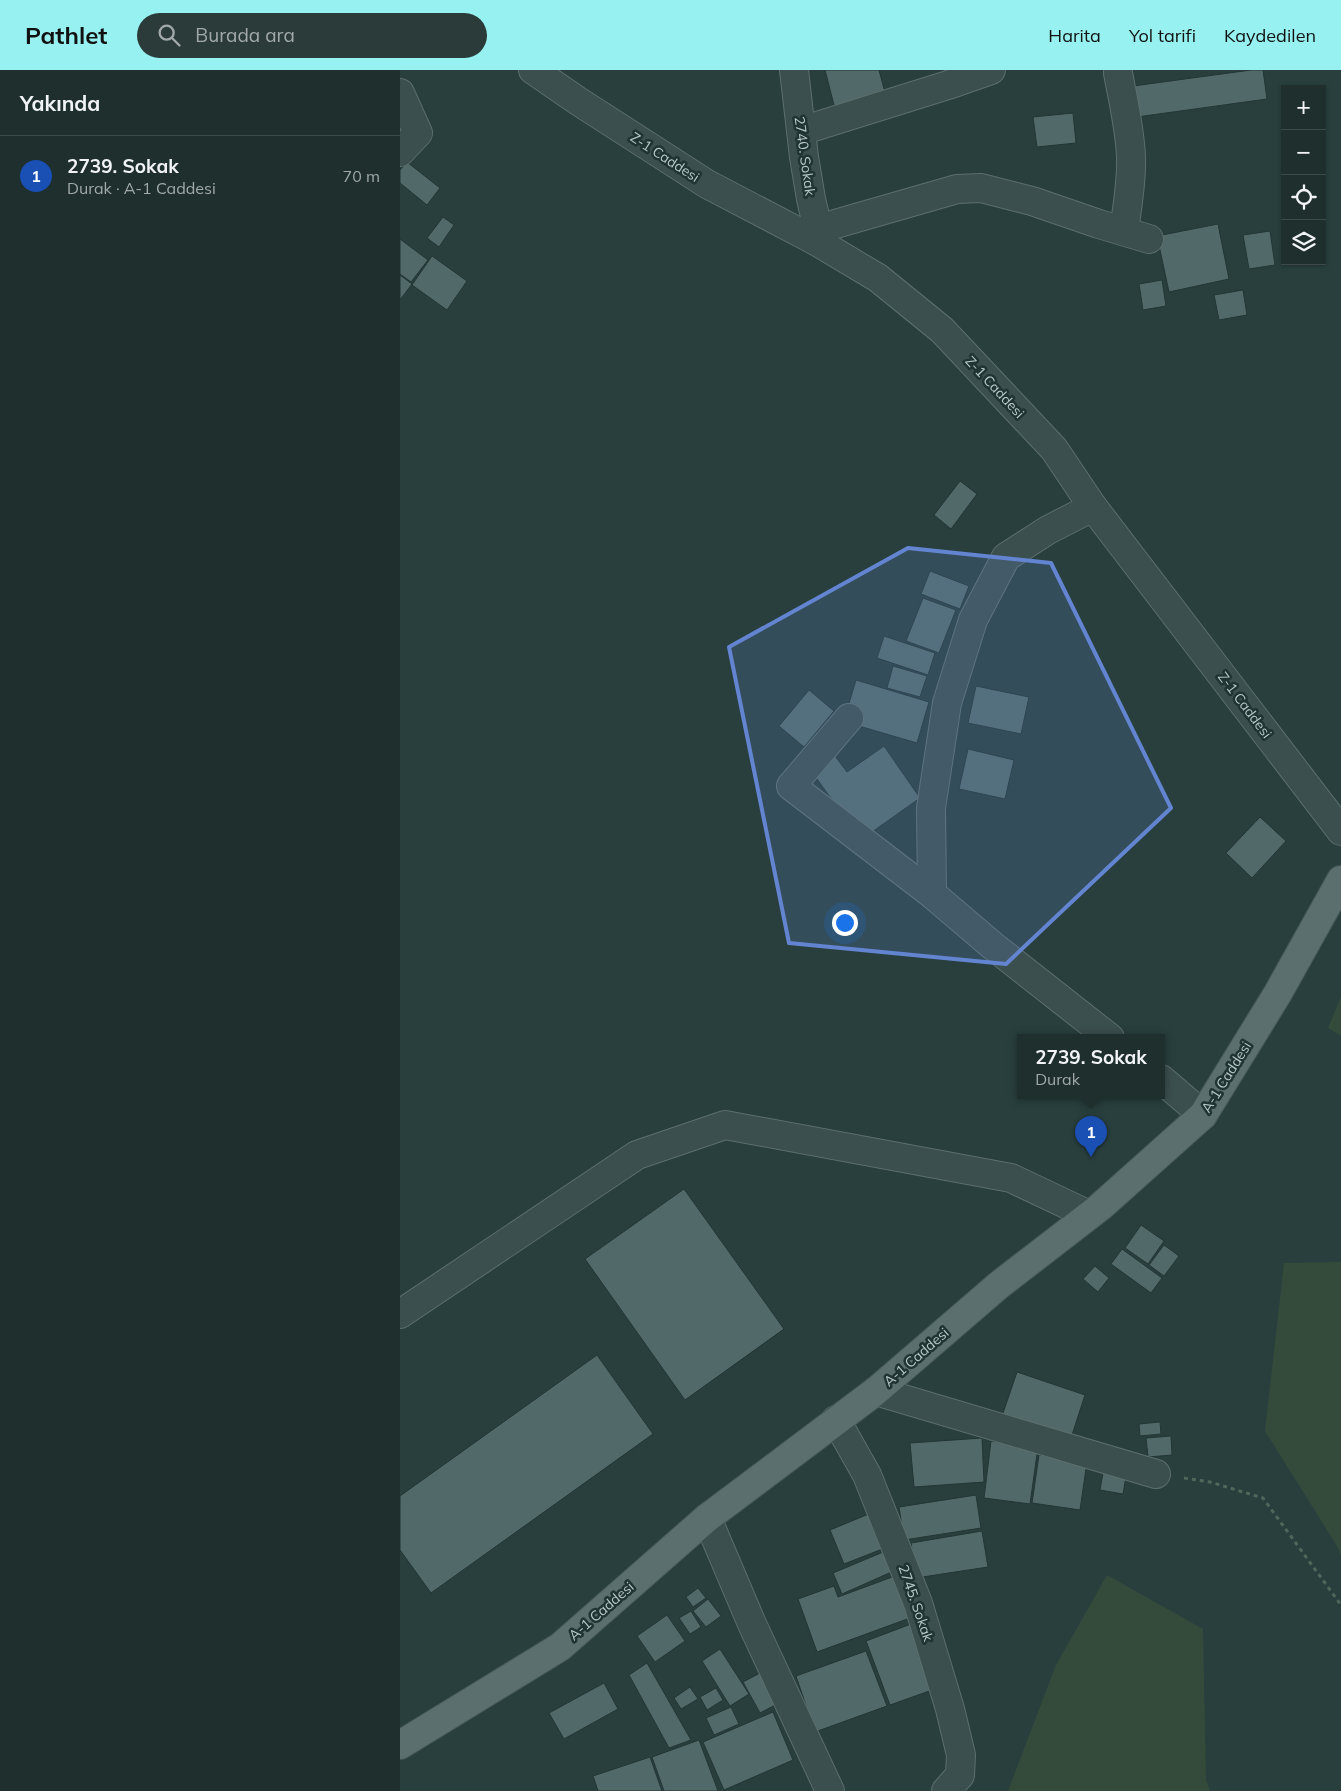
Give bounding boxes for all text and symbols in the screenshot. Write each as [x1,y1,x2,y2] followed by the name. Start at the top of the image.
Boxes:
[137,13,487,58] search box
[25,20,107,50] text: Pathlet
[155,21,183,49] icon: search
[195,23,295,47] text: Burada ara
[1048,24,1101,47] text: Harita
[1129,24,1196,47] text: Yol tarifi
[1224,24,1316,47] text: Kaydedilen
[1281,85,1326,265] map controls
[1281,85,1326,130] button: +
[20,90,100,116] text: Yakında
[791,115,820,198] street label: 2740. Sokak
[627,128,703,186] street label: Z-1 Caddesi
[1281,130,1326,175] button: −
[67,154,179,178] text: 2739. Sokak
[31,166,41,186] text: 1
[343,166,380,186] text: 70 m
[1281,175,1326,220] button: locate
[67,178,216,198] text: Durak · A-1 Caddesi
[1281,220,1326,265] button: layers
[962,352,1028,422] street label: Z-1 Caddesi
[1214,668,1276,742] street label: Z-1 Caddesi
[832,910,858,936] your location
[1017,1034,1165,1099] popup
[1197,1038,1255,1116] street label: A-1 Caddesi
[1035,1045,1147,1069] text: 2739. Sokak
[1035,1069,1080,1089] text: Durak
[1075,1116,1107,1157] pin: 1
[880,1324,952,1390] street label: A-1 Caddesi
[894,1562,938,1644] street label: 2745. Sokak
[565,1578,637,1644] street label: A-1 Caddesi

